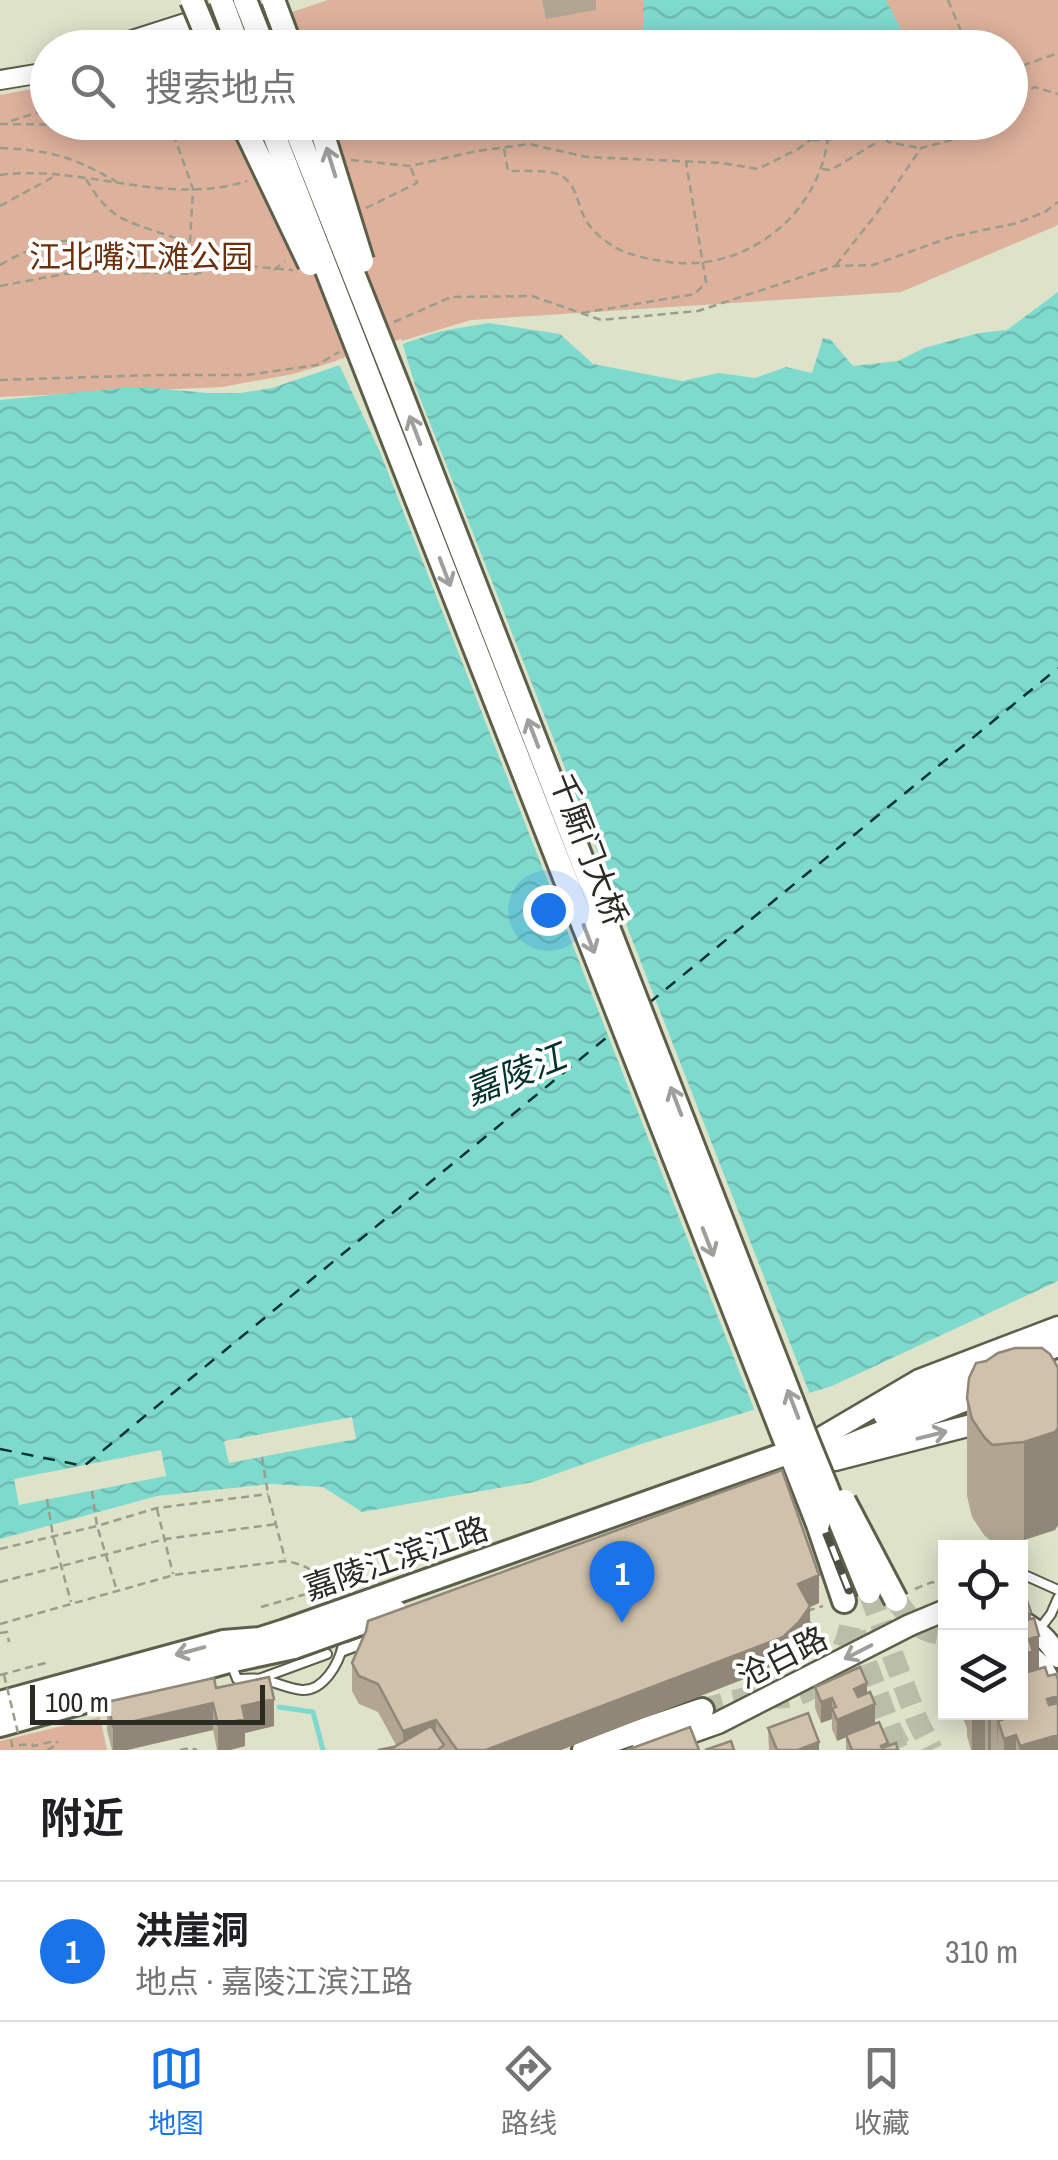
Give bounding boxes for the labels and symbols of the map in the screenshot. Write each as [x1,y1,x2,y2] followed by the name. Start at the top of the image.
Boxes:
[321,146,339,178] one-way arrow
[29,235,253,278] park label: 江北嘴江滩公园
[405,415,423,446] one-way arrow
[437,556,455,586] one-way arrow
[522,718,540,749] one-way arrow
[540,767,638,931] street label: 千厮门大桥
[523,885,574,936] your location
[581,923,599,954] one-way arrow
[458,1031,576,1115] water label: 嘉陵江
[665,1087,683,1117] one-way arrow
[700,1226,718,1257] one-way arrow
[783,1389,801,1420] one-way arrow
[915,1425,947,1443] one-way arrow
[298,1506,494,1610] street label: 嘉陵江滨江路
[590,1540,654,1623] pin: 1
[729,1616,835,1698] street label: 沧白路
[175,1642,207,1661] one-way arrow
[843,1643,873,1662] one-way arrow
[30,1680,265,1724] scale bar

